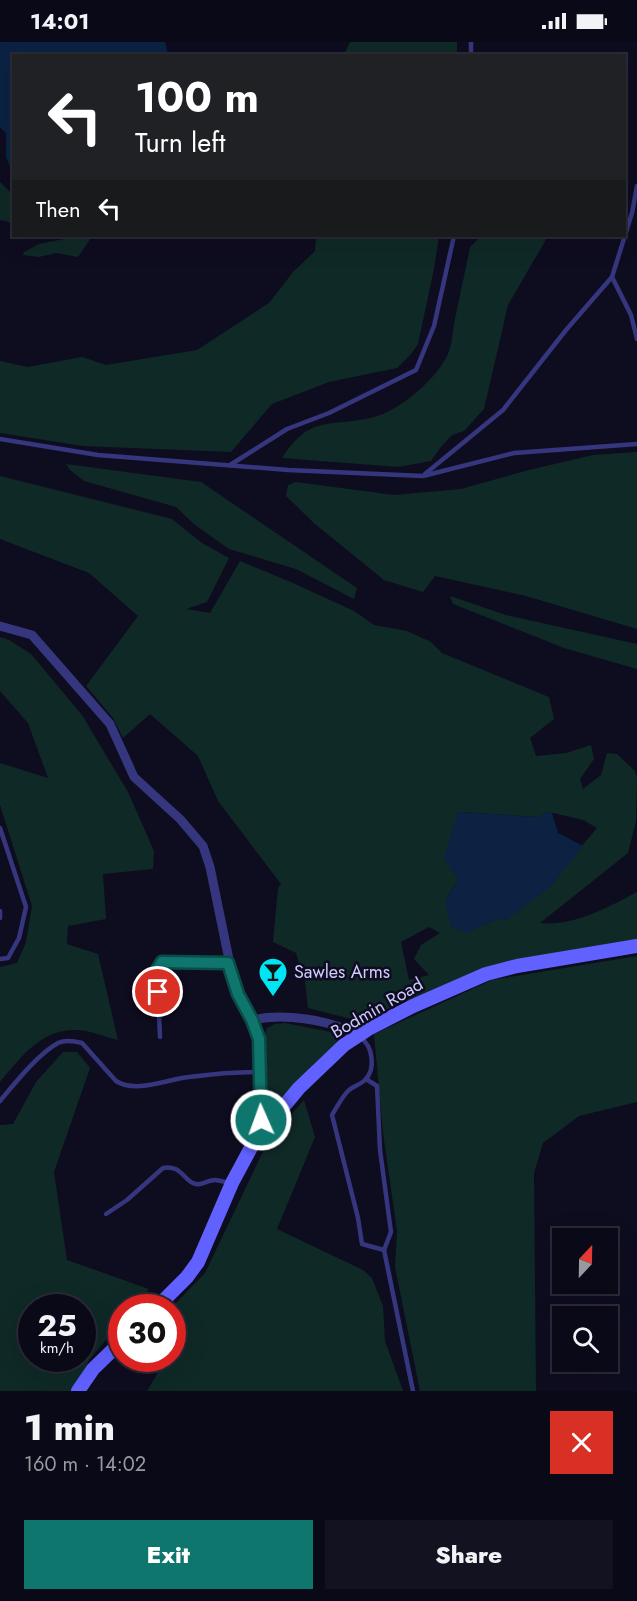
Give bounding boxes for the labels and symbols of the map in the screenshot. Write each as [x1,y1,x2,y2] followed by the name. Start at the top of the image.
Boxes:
[257,956,289,998] bar icon: Sawles Arms
[294,959,390,985] place label: Sawles Arms
[132,966,183,1017] pin
[326,971,428,1045] street label: Bodmin Road
[229,1088,293,1152] position arrow
[552,1228,618,1294] north arrow
[108,1294,186,1372] speed limit sign: 30

